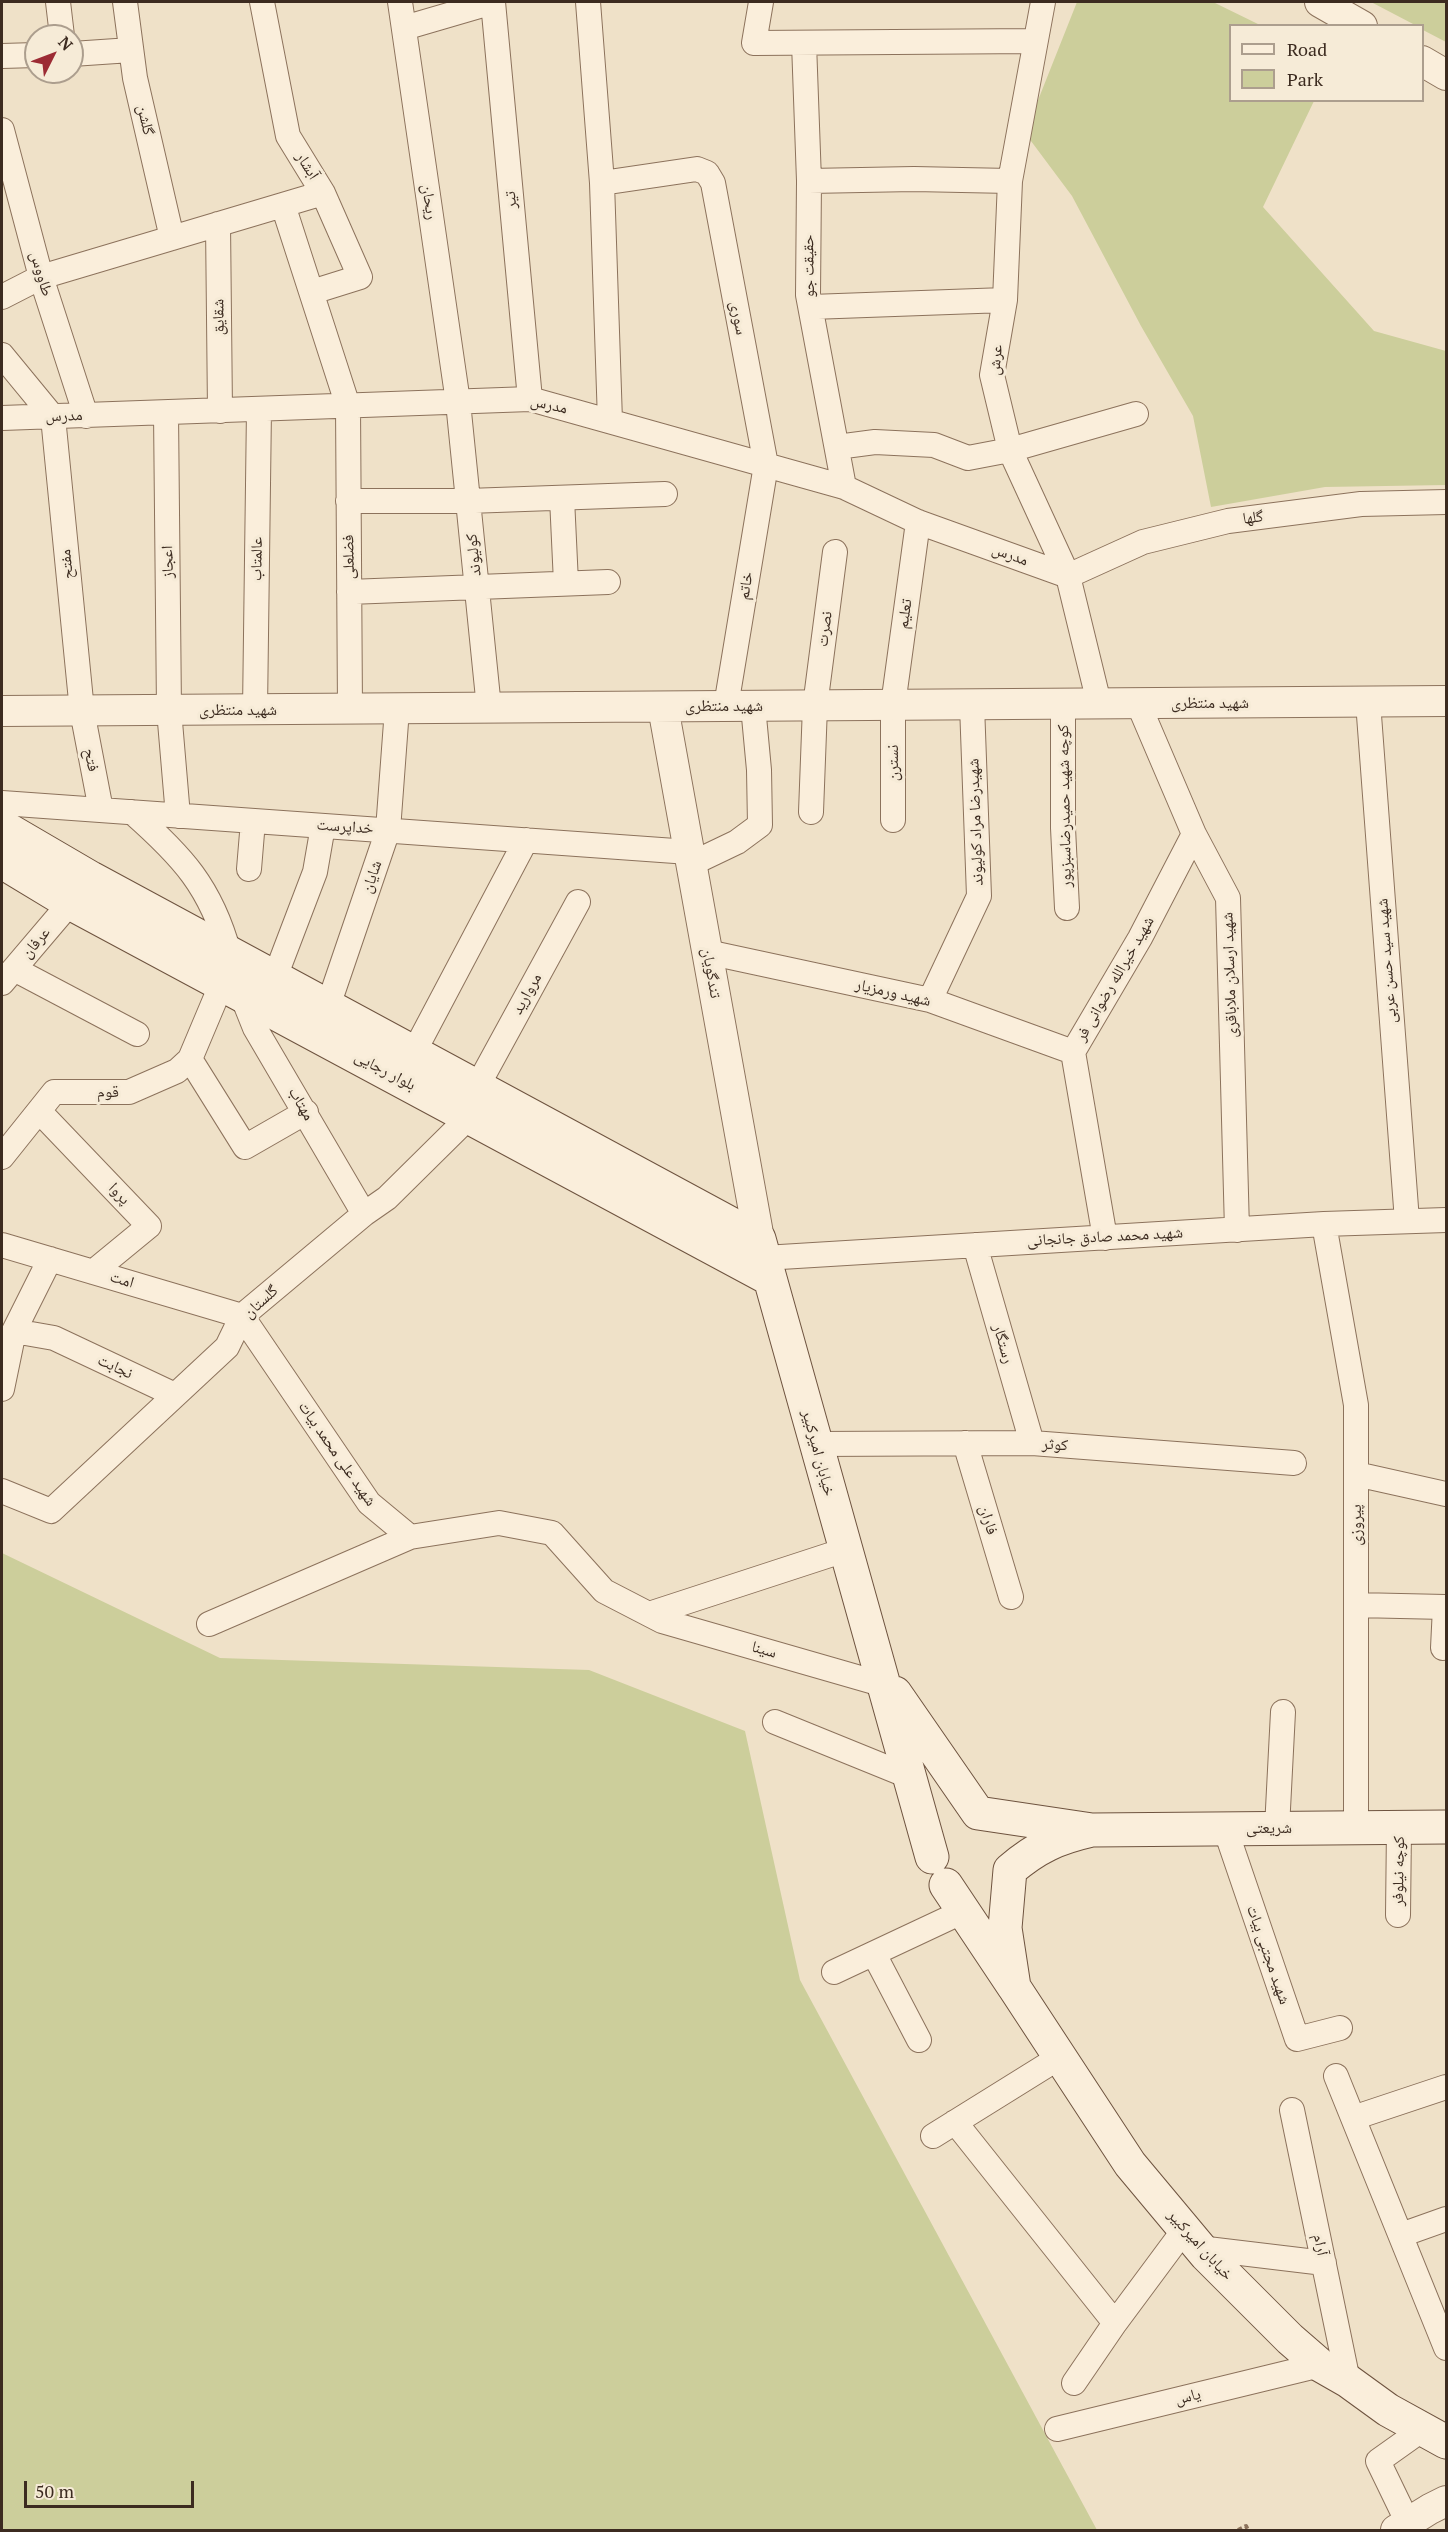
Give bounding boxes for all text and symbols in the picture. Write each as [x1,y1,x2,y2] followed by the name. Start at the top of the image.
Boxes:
[24,24,84,84] north arrow
[1229,24,1424,102] legend
[54,31,78,55] text: N
[1287,37,1327,61] text: Road
[1287,67,1323,91] text: Park
[132,103,158,137] street label: گلشن
[291,149,323,183] street label: آبشار
[417,183,441,221] street label: ریحان
[501,190,521,210] street label: تیر
[799,234,819,298] street label: حقیقت جو
[25,249,57,299] street label: طاووس
[209,299,229,335] street label: شقایق
[725,299,751,337] street label: سوری
[985,344,1007,376] street label: عرش
[529,391,569,419] street label: مدرس
[45,406,83,426] street label: مدرس
[1242,507,1264,529] street label: گلها
[462,533,486,577] street label: کولیوند
[339,535,359,579] street label: فضلعلی
[247,537,267,581] street label: عالمتاب
[989,540,1031,570] street label: مدرس
[158,545,178,579] street label: اعجاز
[56,548,78,580] street label: مفتح
[734,571,758,601] street label: خاتم
[893,598,917,630] street label: تعلیم
[813,610,837,648] street label: نصرت
[1171,693,1249,713] street label: شهید منتظری
[685,696,763,716] street label: شهید منتظری
[199,700,277,720] street label: شهید منتظری
[1054,724,1076,888] street label: کوچه شهید حمیدرضاسبزپور
[883,745,903,781] street label: نسترن
[79,747,103,773] street label: فتح
[964,758,988,886] street label: شهیدرضا مراد کولیوند
[316,815,374,839] street label: خداپرست
[357,858,387,896] street label: شایان
[1373,898,1401,1024] street label: شهید سید حسن عربی
[1218,912,1242,1038] street label: شهید ارسلان ملاباقری
[1071,913,1159,1045] street label: شهید خیرالله رضوانی فر
[17,924,55,962] street label: عرفان
[697,946,725,1000] street label: تندگویان
[508,970,546,1018] street label: مروارید
[853,975,933,1011] street label: شهید ورمزیار
[351,1047,419,1095] street label: بلوار رجایی
[97,1082,119,1102] street label: قوم
[284,1084,318,1124] street label: مهتاب
[104,1179,134,1209] street label: پروا
[1027,1223,1183,1251] street label: شهید محمد صادق جانجانی
[108,1267,136,1293] street label: امت
[240,1281,282,1323] street label: گلستان
[988,1322,1018,1366] street label: رستگار
[94,1351,136,1383] street label: نجابت
[294,1398,380,1510] street label: شهید علی محمد بیات
[797,1408,839,1498] street label: خیابان امیرکبیر
[1041,1435,1069,1455] street label: کوثر
[974,1503,1002,1537] street label: فاران
[1346,1504,1366,1546] street label: پیروزی
[749,1637,779,1663] street label: سینا
[1246,1818,1292,1838] street label: شریعتی
[1389,1836,1409,1906] street label: کوچه نیلوفر
[1242,1903,1294,2007] street label: شهید مجتبی بیات
[1163,2206,1237,2284] street label: خیابان امیرکبیر
[1308,2232,1332,2258] street label: آرام
[1173,2385,1203,2409] street label: یاس
[27,2469,196,2507] scale bar
[35,2479,74,2503] text: 50 m

